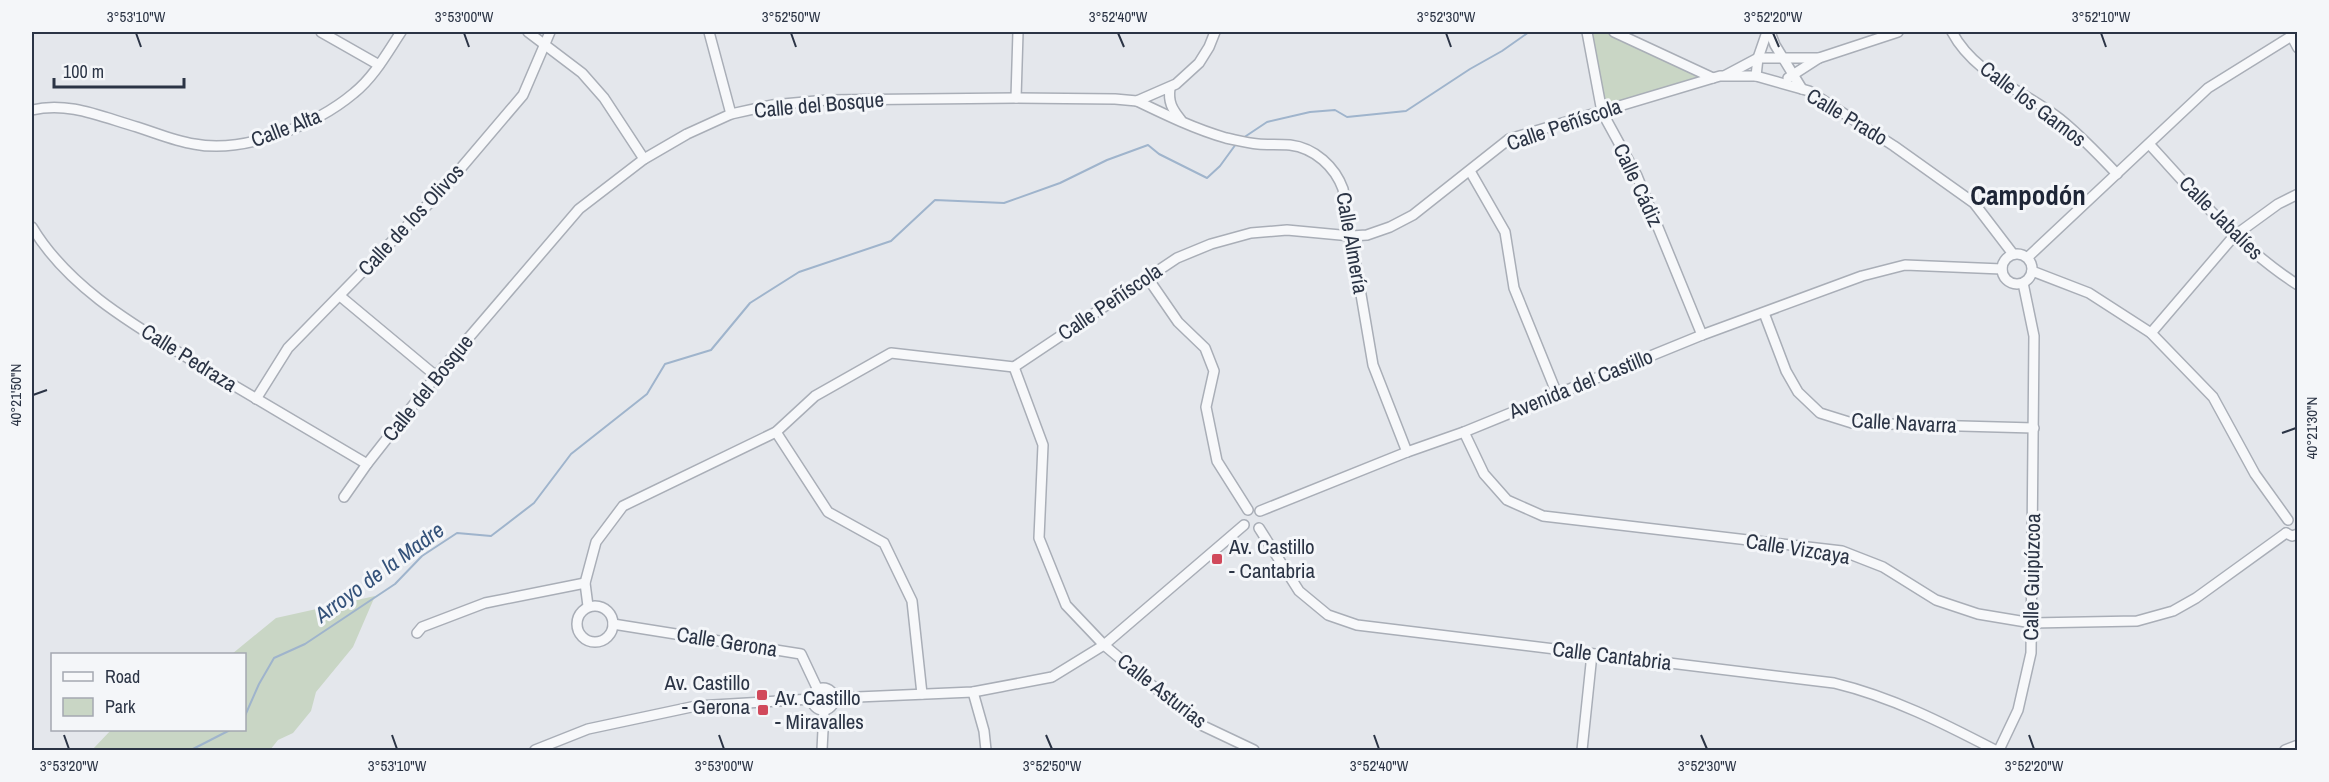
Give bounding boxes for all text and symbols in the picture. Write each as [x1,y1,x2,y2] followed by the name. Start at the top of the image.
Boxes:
[107,6,166,27] text: 3°53'10"W
[435,6,494,27] text: 3°53'00"W
[762,6,821,27] text: 3°52'50"W
[1089,6,1148,27] text: 3°52'40"W
[1417,6,1476,27] text: 3°52'30"W
[1744,6,1803,27] text: 3°52'20"W
[2072,6,2131,27] text: 3°52'10"W
[54,51,184,89] scale bar
[1974,54,2092,153] street label: Calle los Gamos
[63,59,104,84] text: 100 m
[1801,81,1893,152] street label: Calle Prado
[753,84,885,125] street label: Calle del Bosque
[1503,91,1626,158] street label: Calle Peñíscola
[247,101,325,154] street label: Calle Alta
[1607,138,1671,232] street label: Calle Cádiz
[351,157,470,282] street label: Calle de los Olivos
[2173,169,2270,266] street label: Calle Jabalíes
[1970,177,2086,213] district label: Campodón
[1329,190,1376,296] street label: Calle Almería
[1052,256,1168,347] street label: Calle Peñíscola
[136,317,243,399] street label: Calle Pedraza
[375,328,480,447] street label: Calle del Bosque
[1504,341,1657,426] street label: Avenida del Castillo
[5,364,26,426] text: 40°21'50"N
[2301,397,2322,459] text: 40°21'30"N
[1851,405,1958,440] street label: Calle Navarra
[2016,513,2047,641] street label: Calle Guipúzcoa
[307,515,450,630] water label: Arroyo de la Madre
[1744,526,1853,571] street label: Calle Vizcaya
[1228,532,1316,585] place label: Av. Castillo - Cantabria
[1210,552,1224,566] marker: Av. Castillo - Cantabria
[675,619,780,664] street label: Calle Gerona
[1551,634,1674,677] street label: Calle Cantabria
[1112,646,1213,735] street label: Calle Asturias
[51,653,246,731] legend
[105,664,140,689] text: Road
[663,668,750,721] place label: Av. Castillo - Gerona
[774,683,864,736] place label: Av. Castillo - Miravalles
[755,688,769,702] marker: Av. Castillo - Gerona
[105,694,136,719] text: Park
[756,703,770,717] marker: Av. Castillo - Miravalles
[40,755,99,776] text: 3°53'20"W
[368,755,427,776] text: 3°53'10"W
[695,755,754,776] text: 3°53'00"W
[1023,755,1082,776] text: 3°52'50"W
[1350,755,1409,776] text: 3°52'40"W
[1678,755,1737,776] text: 3°52'30"W
[2005,755,2064,776] text: 3°52'20"W

